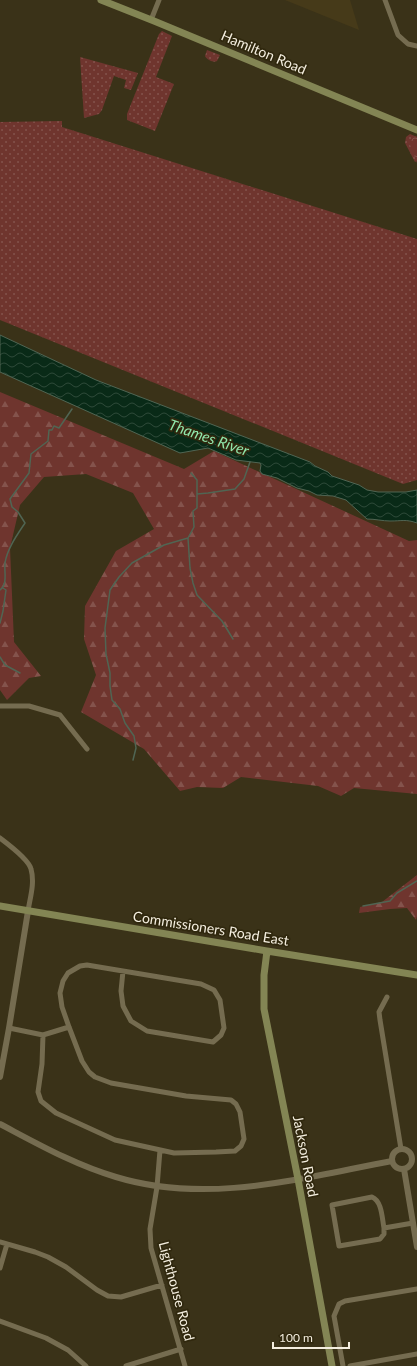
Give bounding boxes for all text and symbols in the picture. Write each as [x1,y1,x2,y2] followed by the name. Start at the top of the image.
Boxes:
[219,26,309,78] street label: Hamilton Road
[167,415,252,459] water label: Thames River
[132,907,290,949] street label: Commissioners Road East
[290,1114,322,1198] street label: Jackson Road
[156,1239,198,1343] street label: Lighthouse Road
[273,1324,349,1350] scale bar
[279,1330,313,1345] text: 100 m

